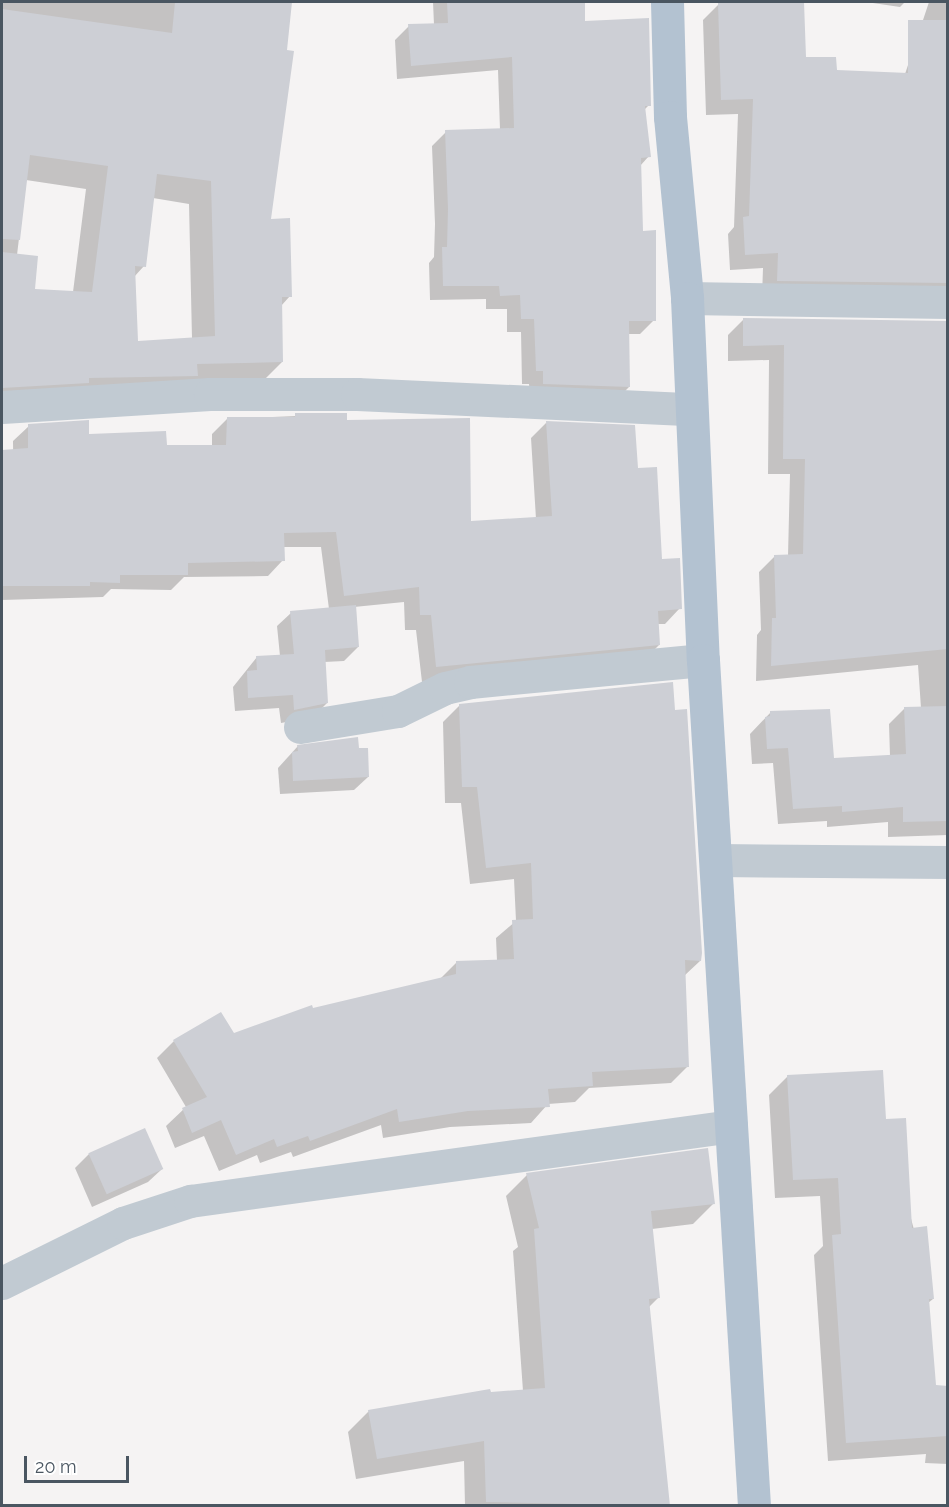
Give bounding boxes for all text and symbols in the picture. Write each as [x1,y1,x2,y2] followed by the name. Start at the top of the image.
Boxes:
[27,1444,132,1482] scale bar
[35,1456,77,1477] text: 20 m

